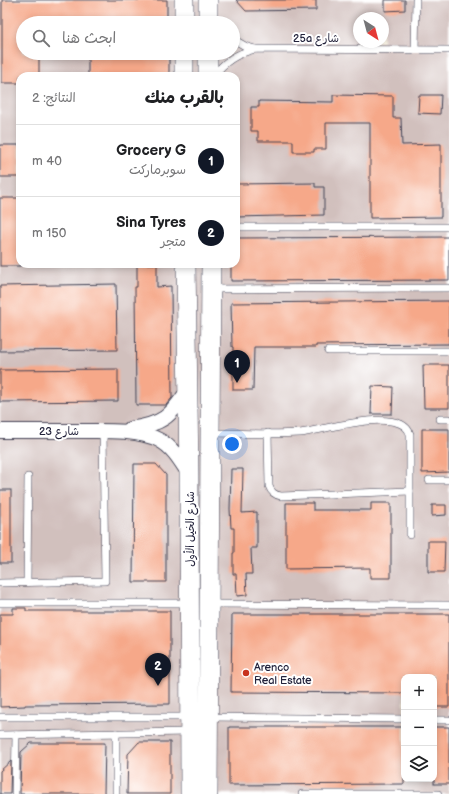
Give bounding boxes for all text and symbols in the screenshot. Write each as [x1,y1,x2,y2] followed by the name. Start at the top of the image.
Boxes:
[353,12,389,48] north arrow
[16,16,240,60] search box
[30,27,52,49] icon: search
[62,29,116,48] text: ابحث هنا
[293,32,339,47] street label: 25a شارع
[145,88,224,108] text: بالقرب منك
[32,90,76,106] text: النتائج: 2
[116,141,186,160] text: Grocery G
[32,153,62,169] text: 40 m
[208,153,214,169] text: 1
[129,162,186,178] text: سوبرماركت
[116,213,186,232] text: Sina Tyres
[32,225,66,241] text: 150 m
[207,225,215,241] text: 2
[161,234,186,250] text: متجر
[224,350,250,383] pin: 1
[39,425,79,440] street label: شارع 23
[222,434,242,454] your location
[183,491,199,567] street label: شارع الخيل الأول
[145,653,171,686] pin: 2
[254,661,312,687] place label: Arenco Real Estate
[241,668,251,678] marker: Arenco Real Estate
[401,674,437,782] map controls
[401,674,437,710] button: +
[401,710,437,746] button: −
[401,746,437,782] button: layers

